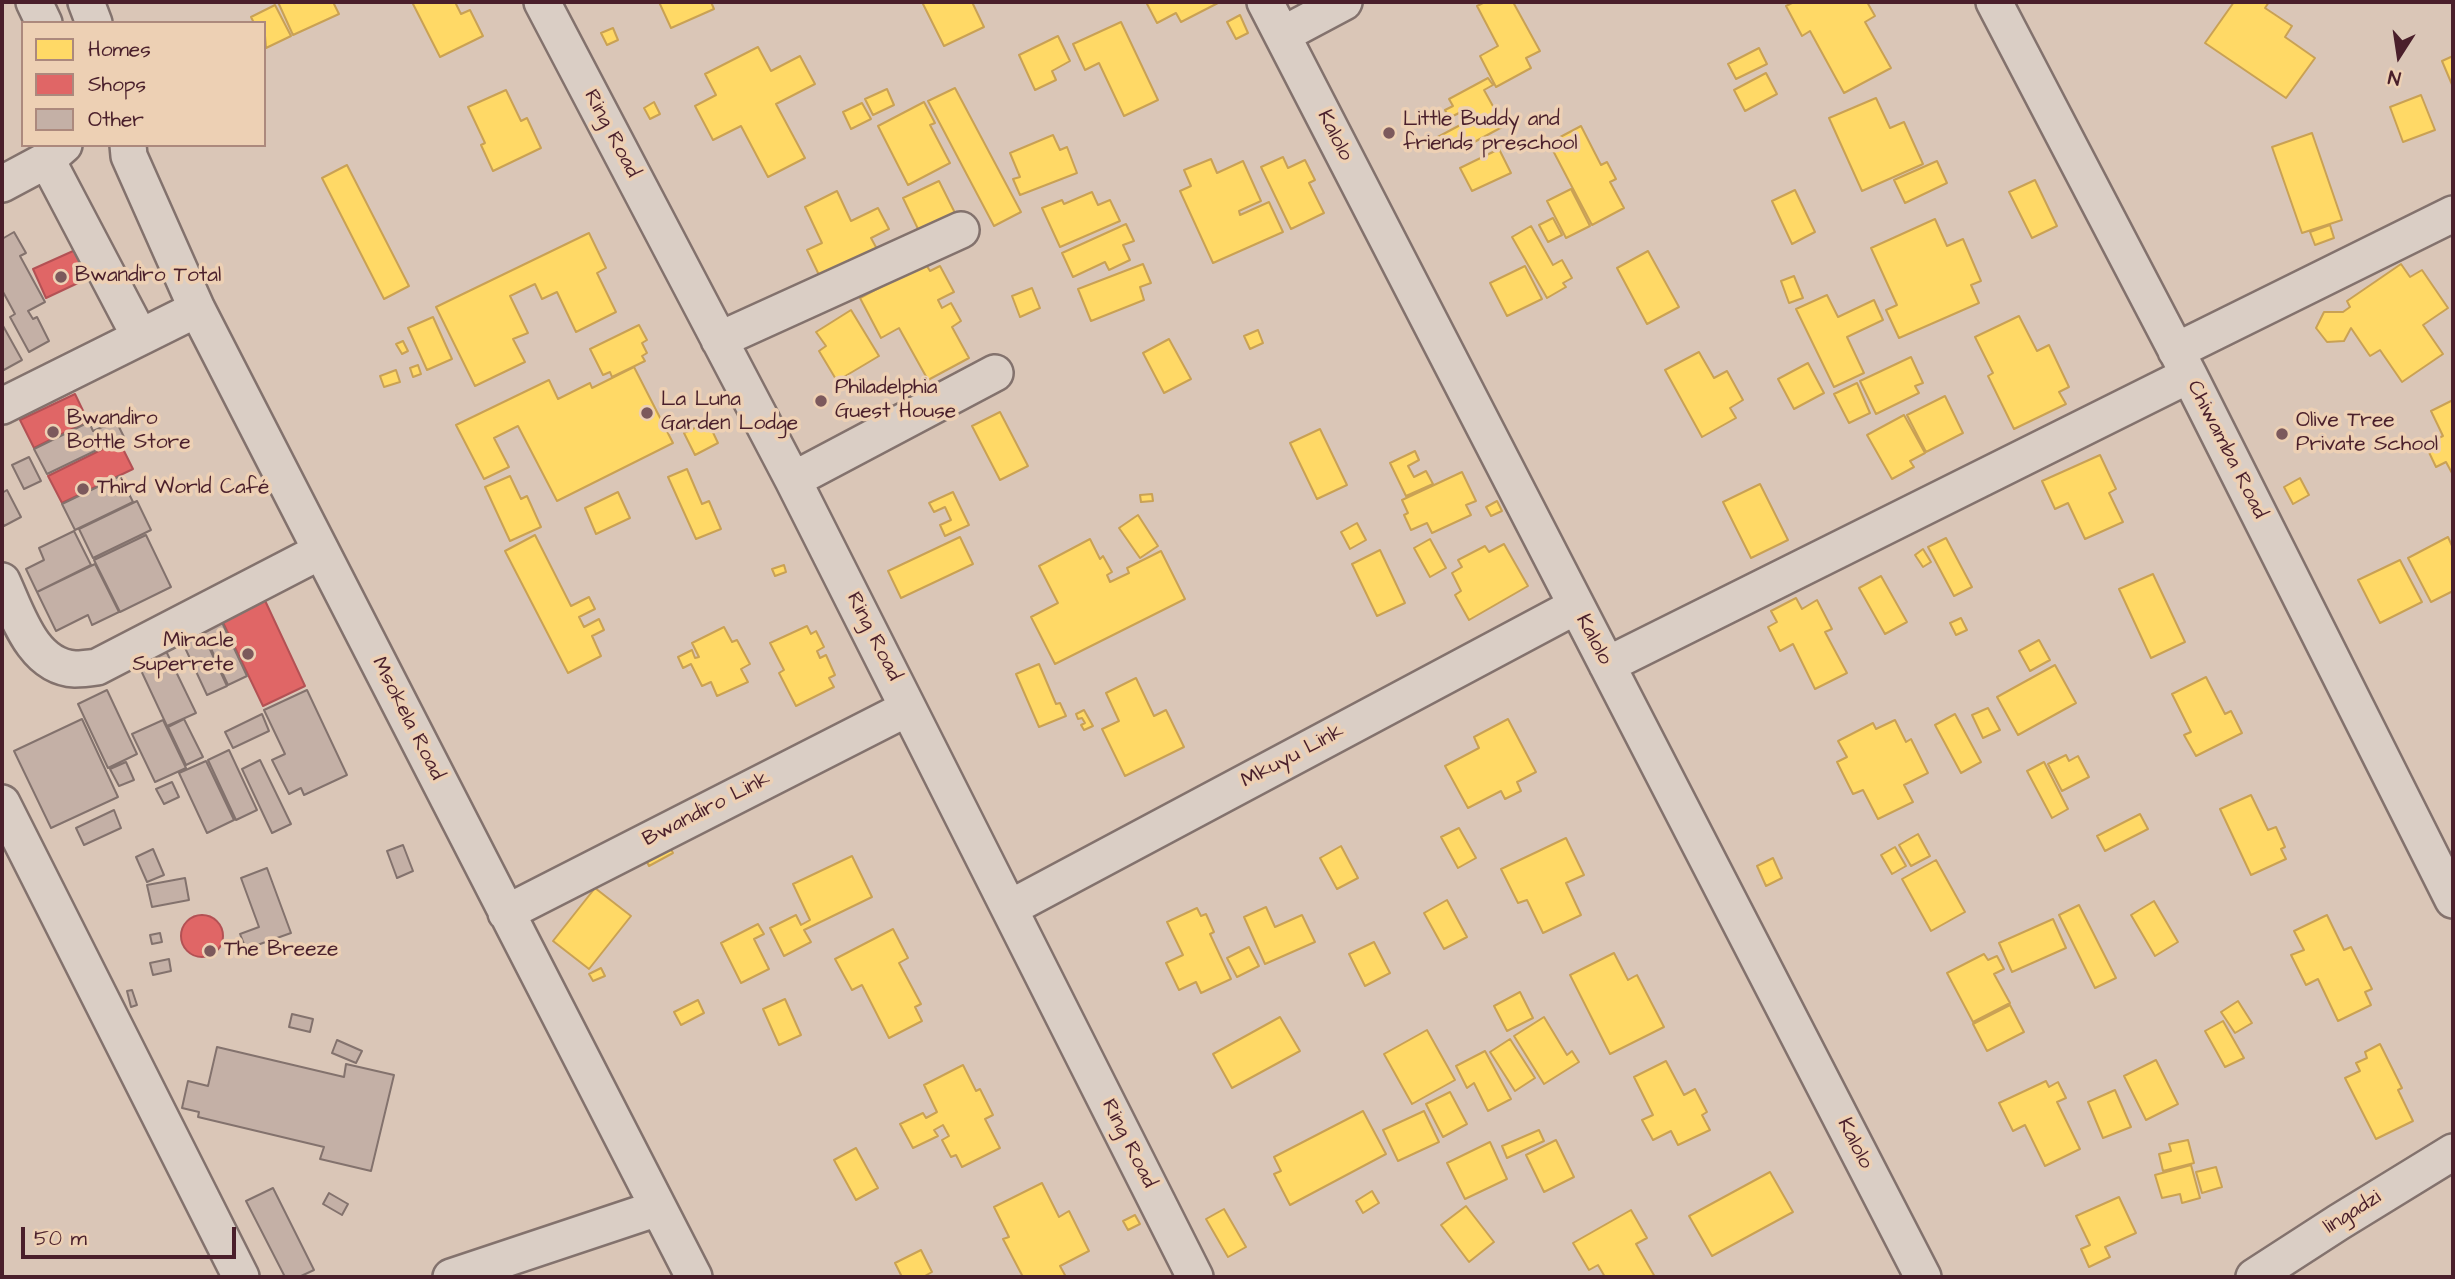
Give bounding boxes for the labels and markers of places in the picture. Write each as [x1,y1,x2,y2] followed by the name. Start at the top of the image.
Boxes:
[1403,108,1578,158] place label: Little Buddy and friends preschool
[1381,125,1397,141] marker: Little Buddy and friends preschool
[75,264,221,290] place label: Bwandiro Total
[53,269,69,285] marker: Bwandiro Total
[835,376,956,426] place label: Philadelphia Guest House
[661,388,798,438] place label: La Luna Garden Lodge
[813,393,829,409] marker: Philadelphia Guest House
[639,405,655,421] marker: La Luna Garden Lodge
[67,407,191,457] place label: Bwandiro Bottle Store
[2296,409,2438,459] place label: Olive Tree Private School
[45,424,61,440] marker: Bwandiro Bottle Store
[2274,426,2290,442] marker: Olive Tree Private School
[97,476,269,502] place label: Third World Café
[75,481,91,497] marker: Third World Café
[132,629,234,679] place label: Miracle Superrete
[240,646,256,662] marker: Miracle Superrete
[224,938,338,964] place label: The Breeze
[202,943,218,959] marker: The Breeze

